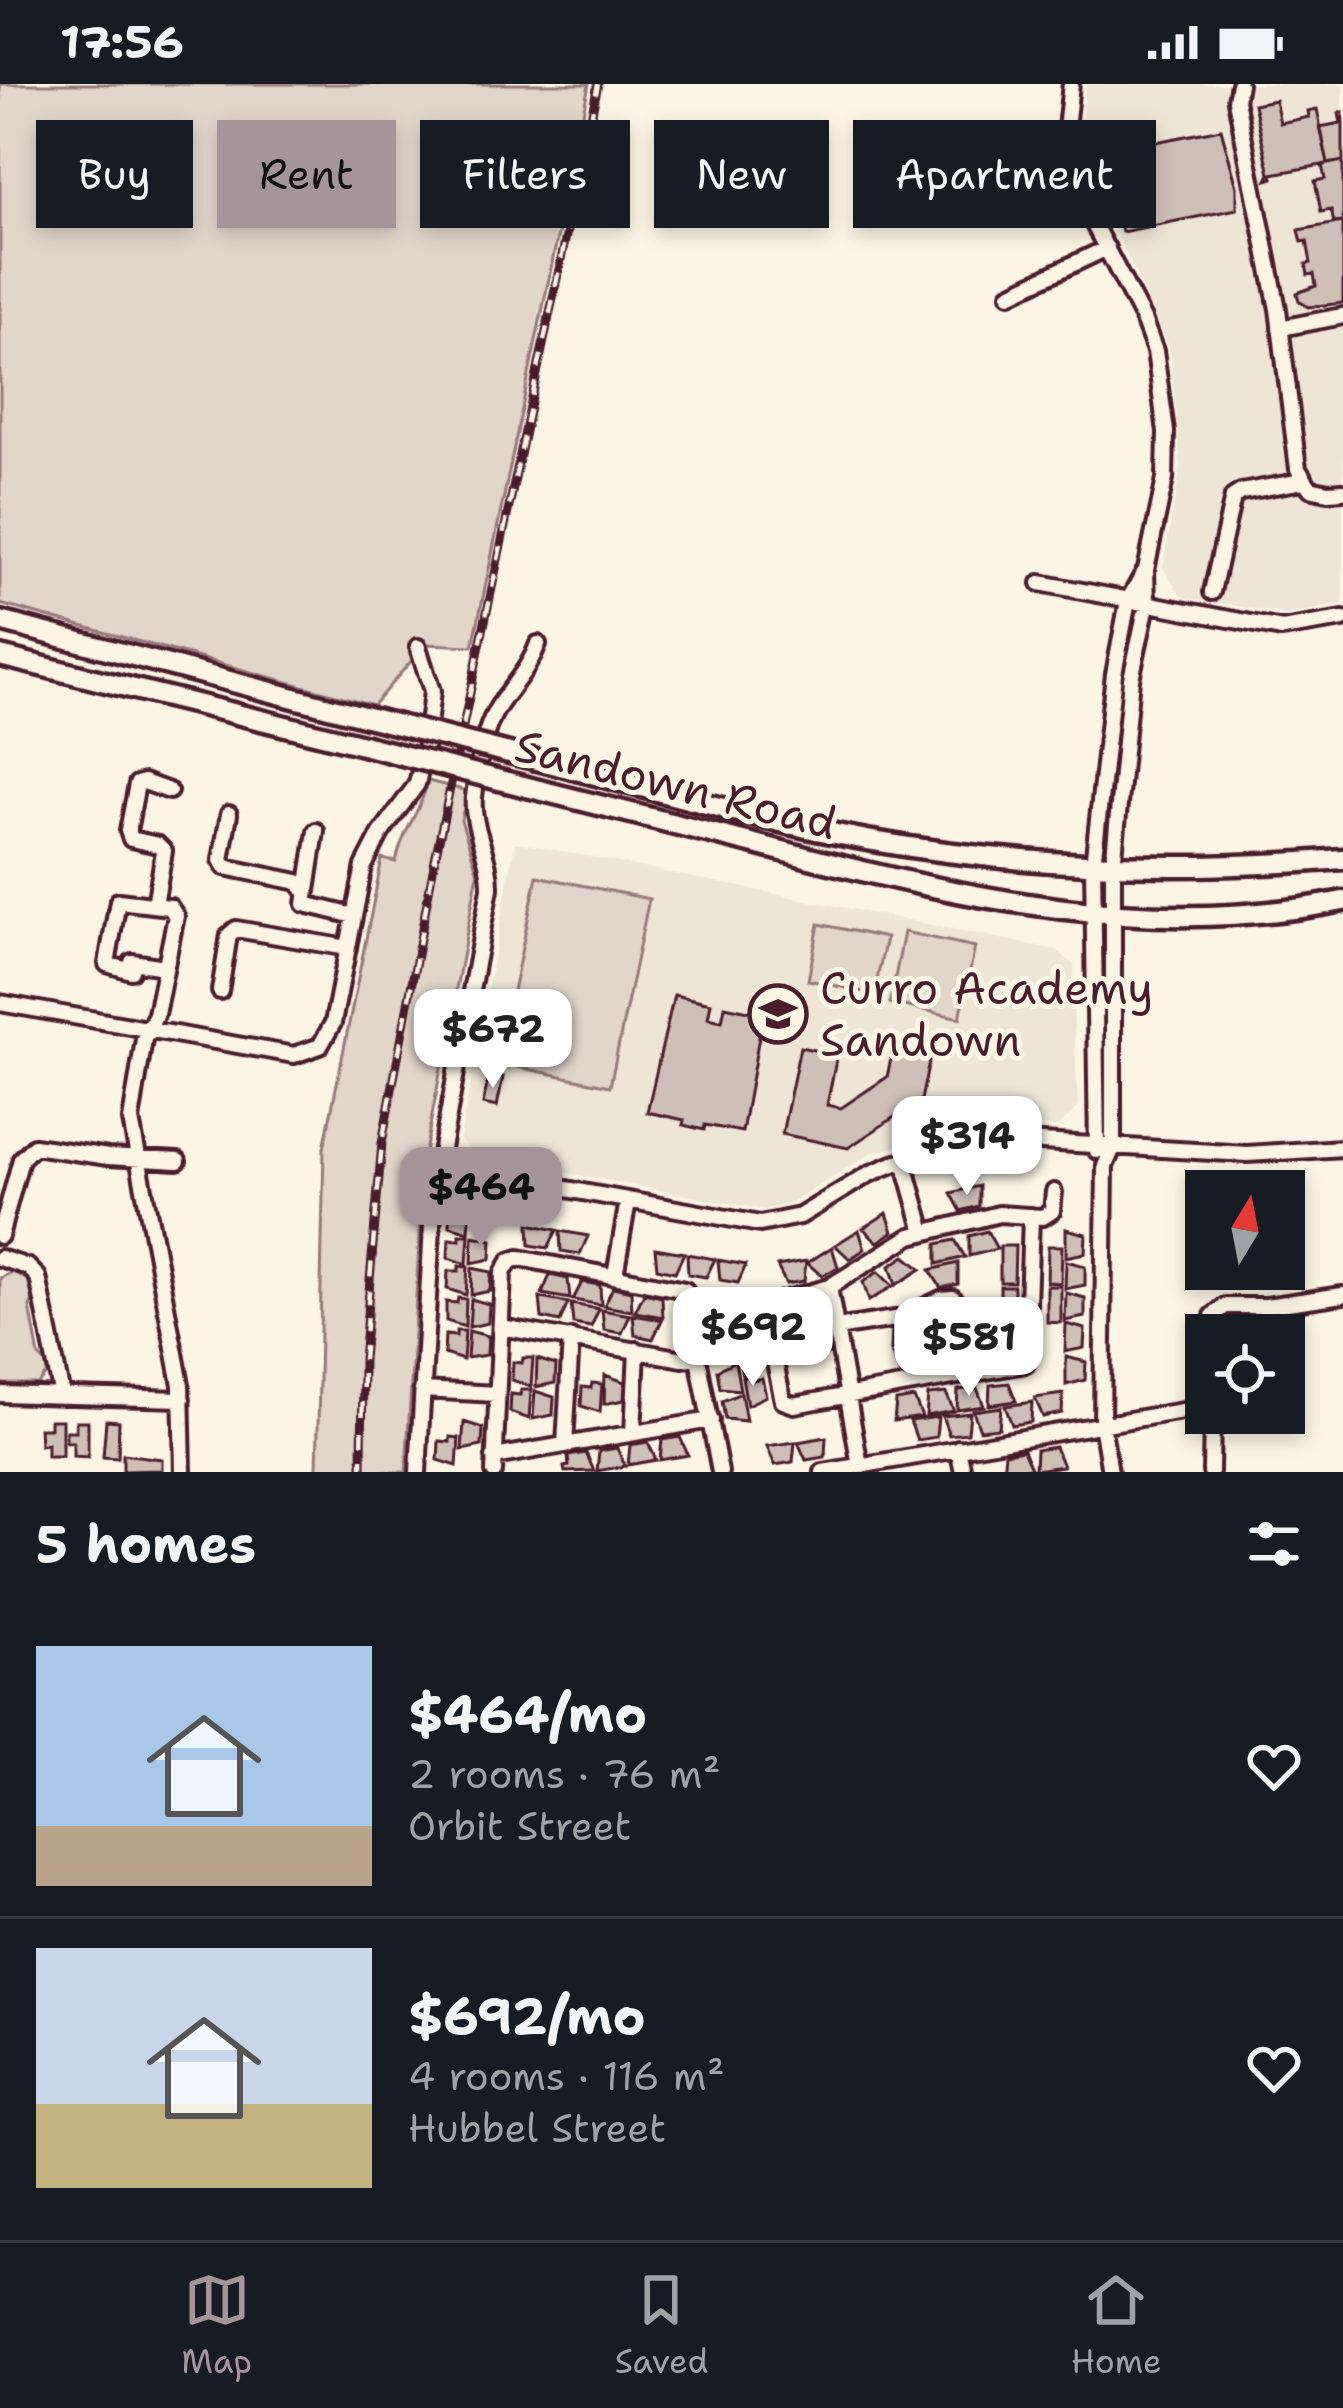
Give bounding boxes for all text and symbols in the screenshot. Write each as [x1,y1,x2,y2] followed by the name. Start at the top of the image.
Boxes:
[60,12,184,72] text: 17:56
[36,120,193,228] chip: Buy
[217,120,396,228] chip: Rent
[420,120,630,228] chip: Filters
[654,120,829,228] chip: New
[853,120,1156,228] chip: Apartment
[509,715,843,853] street label: Sandown Road
[820,958,1153,1070] place label: Curro Academy Sandown
[747,983,809,1045] school or university icon: Curro Academy Sandown
[422,989,564,1091] pin: $672
[441,1002,545,1054] text: $672
[896,1096,1038,1198] pin: $314
[919,1109,1015,1161] text: $314
[410,1147,552,1249] pin: $464
[427,1160,535,1212] text: $464
[1185,1170,1305,1290] north arrow
[1185,1170,1305,1434] map controls
[682,1287,824,1389] pin: $692
[898,1297,1040,1399] pin: $581
[700,1300,806,1352] text: $692
[921,1310,1017,1362] text: $581
[1185,1314,1305,1434] button: locate
[36,1510,256,1578] text: 5 homes
[1241,1511,1307,1577] icon: filters
[408,1680,647,1748] text: $464/mo
[132,1694,276,1838] icon: home
[1241,1733,1307,1799] icon: heart
[408,1748,720,1800] text: 2 rooms · 76 m²
[408,1800,631,1852] text: Orbit Street
[408,1982,646,2050] text: $692/mo
[132,1996,276,2140] icon: home
[1241,2035,1307,2101] icon: heart
[408,2050,725,2102] text: 4 rooms · 116 m²
[408,2102,666,2154] text: Hubbel Street
[181,2267,252,2384] tab: Map
[615,2267,708,2384] tab: Saved
[1071,2267,1162,2384] tab: Home

